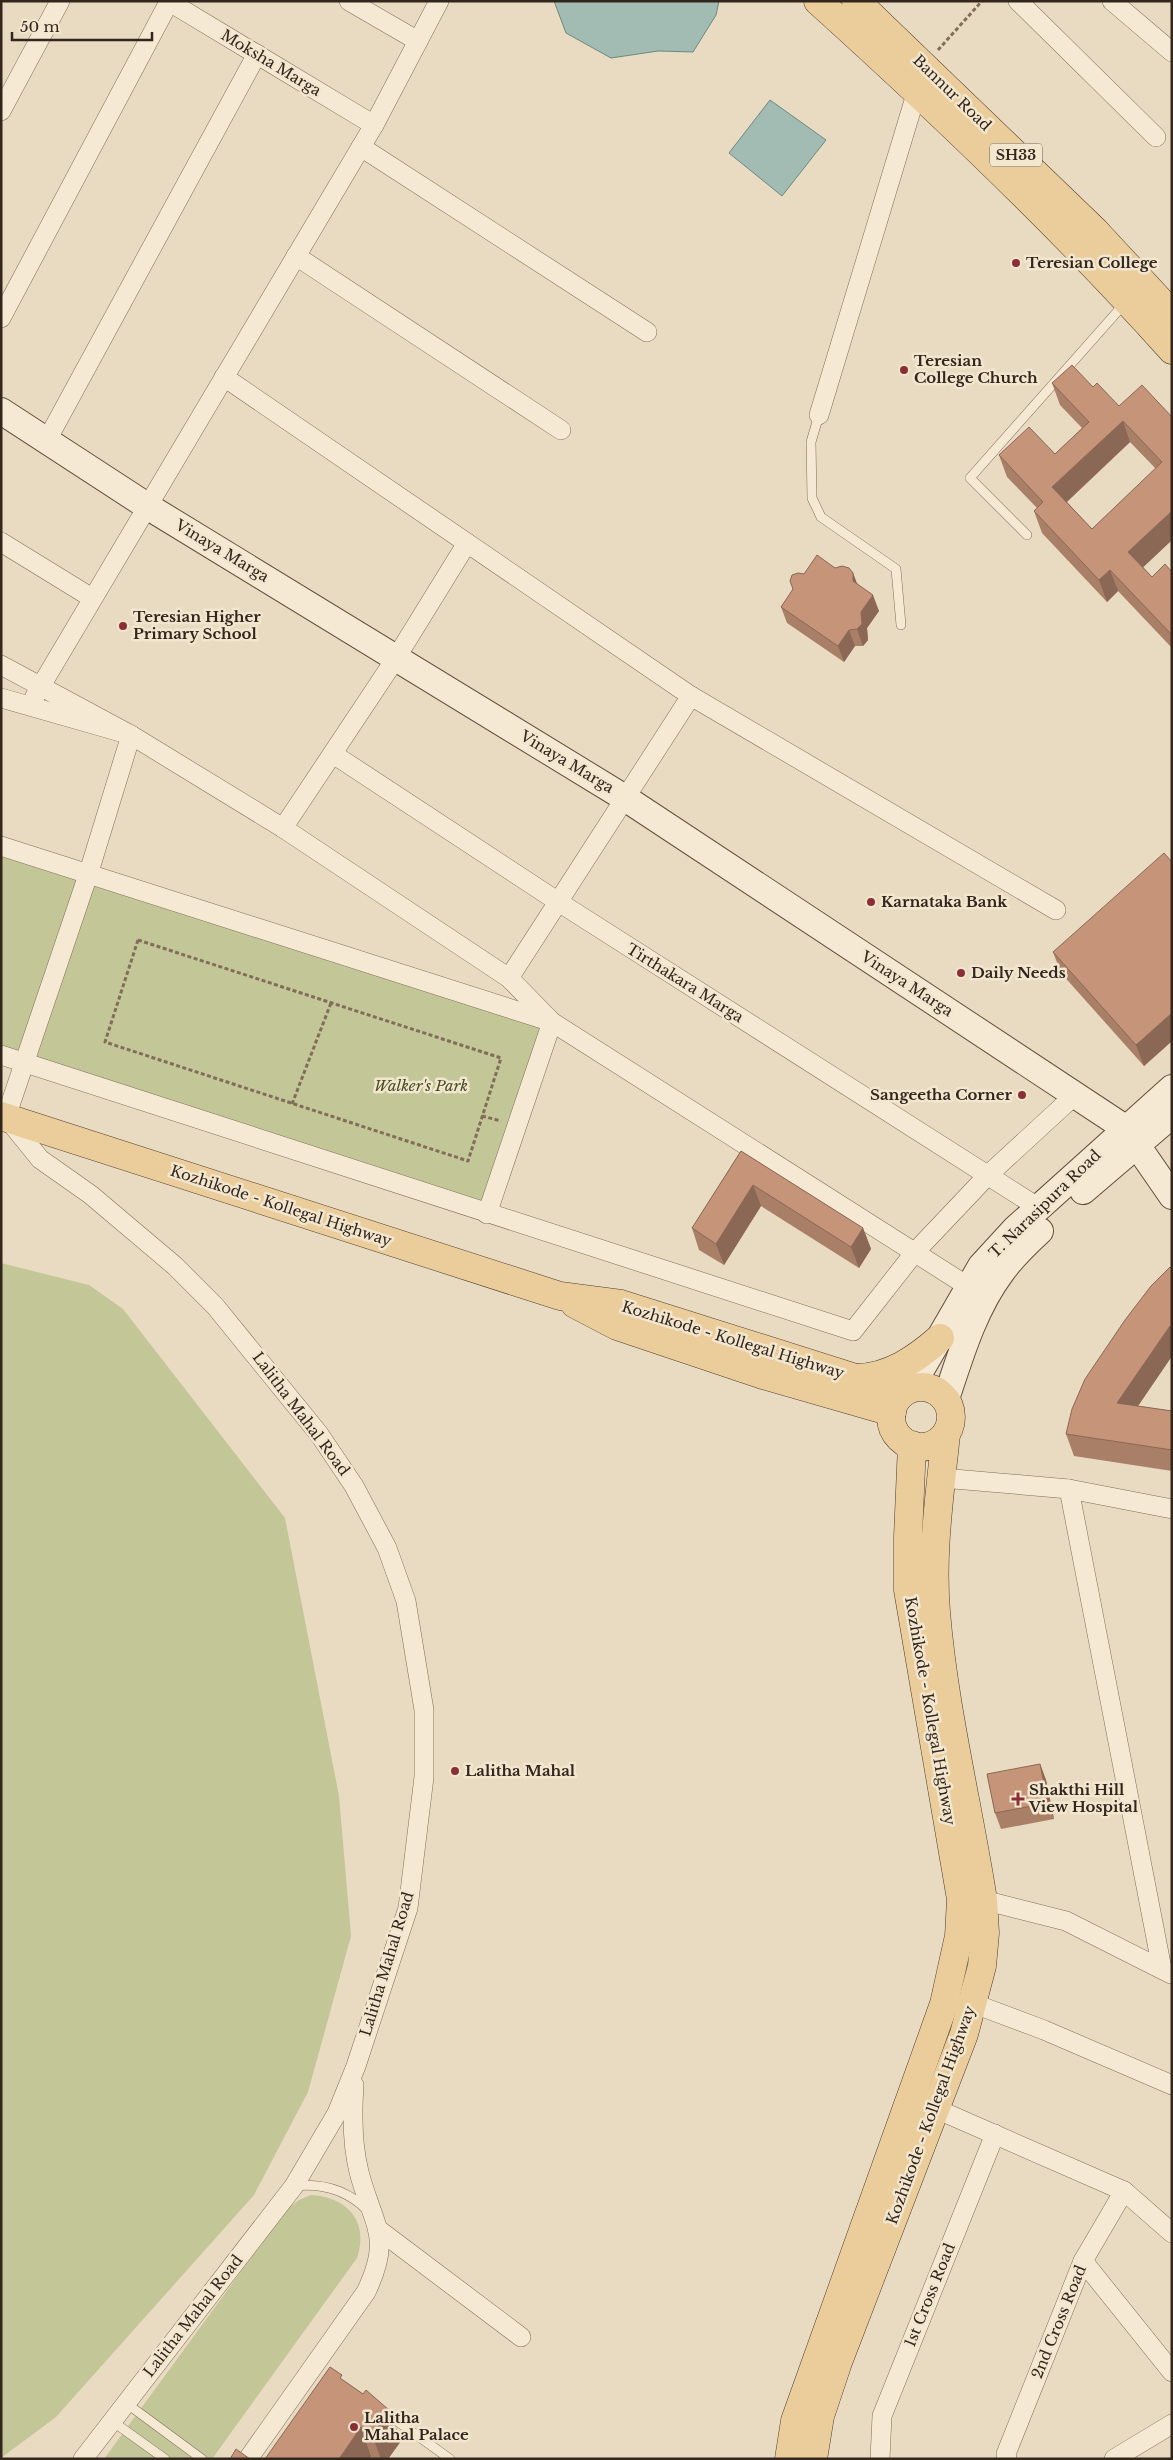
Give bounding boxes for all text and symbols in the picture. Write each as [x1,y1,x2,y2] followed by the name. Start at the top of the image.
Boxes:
[12,10,152,42] scale bar
[20,17,60,36] text: 50 m
[218,25,325,100] street label: Moksha Marga
[909,51,995,135] street label: Bannur Road
[990,144,1042,166] road number: SH33
[1026,253,1158,272] place label: Teresian College
[1010,257,1022,269] marker: Teresian College
[914,351,1038,387] place label: Teresian College Church
[898,364,910,376] marker: Teresian College Church
[171,515,273,586] street label: Vinaya Marga
[133,607,261,643] place label: Teresian Higher Primary School
[117,620,129,632] marker: Teresian Higher Primary School
[516,726,618,797] street label: Vinaya Marga
[881,892,1008,911] place label: Karnataka Bank
[865,896,877,908] marker: Karnataka Bank
[623,939,748,1027] street label: Tirthakara Marga
[857,946,957,1021] street label: Vinaya Marga
[971,963,1066,982] place label: Daily Needs
[955,967,967,979] marker: Daily Needs
[374,1076,468,1095] park label: Walker's Park
[870,1085,1013,1104] place label: Sangeetha Corner
[1016,1089,1028,1101] marker: Sangeetha Corner
[985,1145,1104,1262] street label: T. Narasipura Road
[168,1161,395,1250] street label: Kozhikode - Kollegal Highway
[620,1297,847,1383] street label: Kozhikode - Kollegal Highway
[249,1348,354,1479] street label: Lalitha Mahal Road
[901,1595,960,1827] street label: Kozhikode - Kollegal Highway
[465,1761,576,1780] place label: Lalitha Mahal
[449,1765,461,1777] marker: Lalitha Mahal
[1028,1780,1139,1816] place label: Shakthi Hill View Hospital
[1011,1792,1025,1806] marker: Shakthi Hill View Hospital
[356,1889,418,2038] street label: Lalitha Mahal Road
[882,2002,979,2227] street label: Kozhikode - Kollegal Highway
[900,2240,959,2349] street label: 1st Cross Road
[139,2251,246,2381] street label: Lalitha Mahal Road
[1027,2262,1090,2381] street label: 2nd Cross Road
[364,2408,469,2444] place label: Lalitha Mahal Palace
[348,2421,360,2433] marker: Lalitha Mahal Palace

